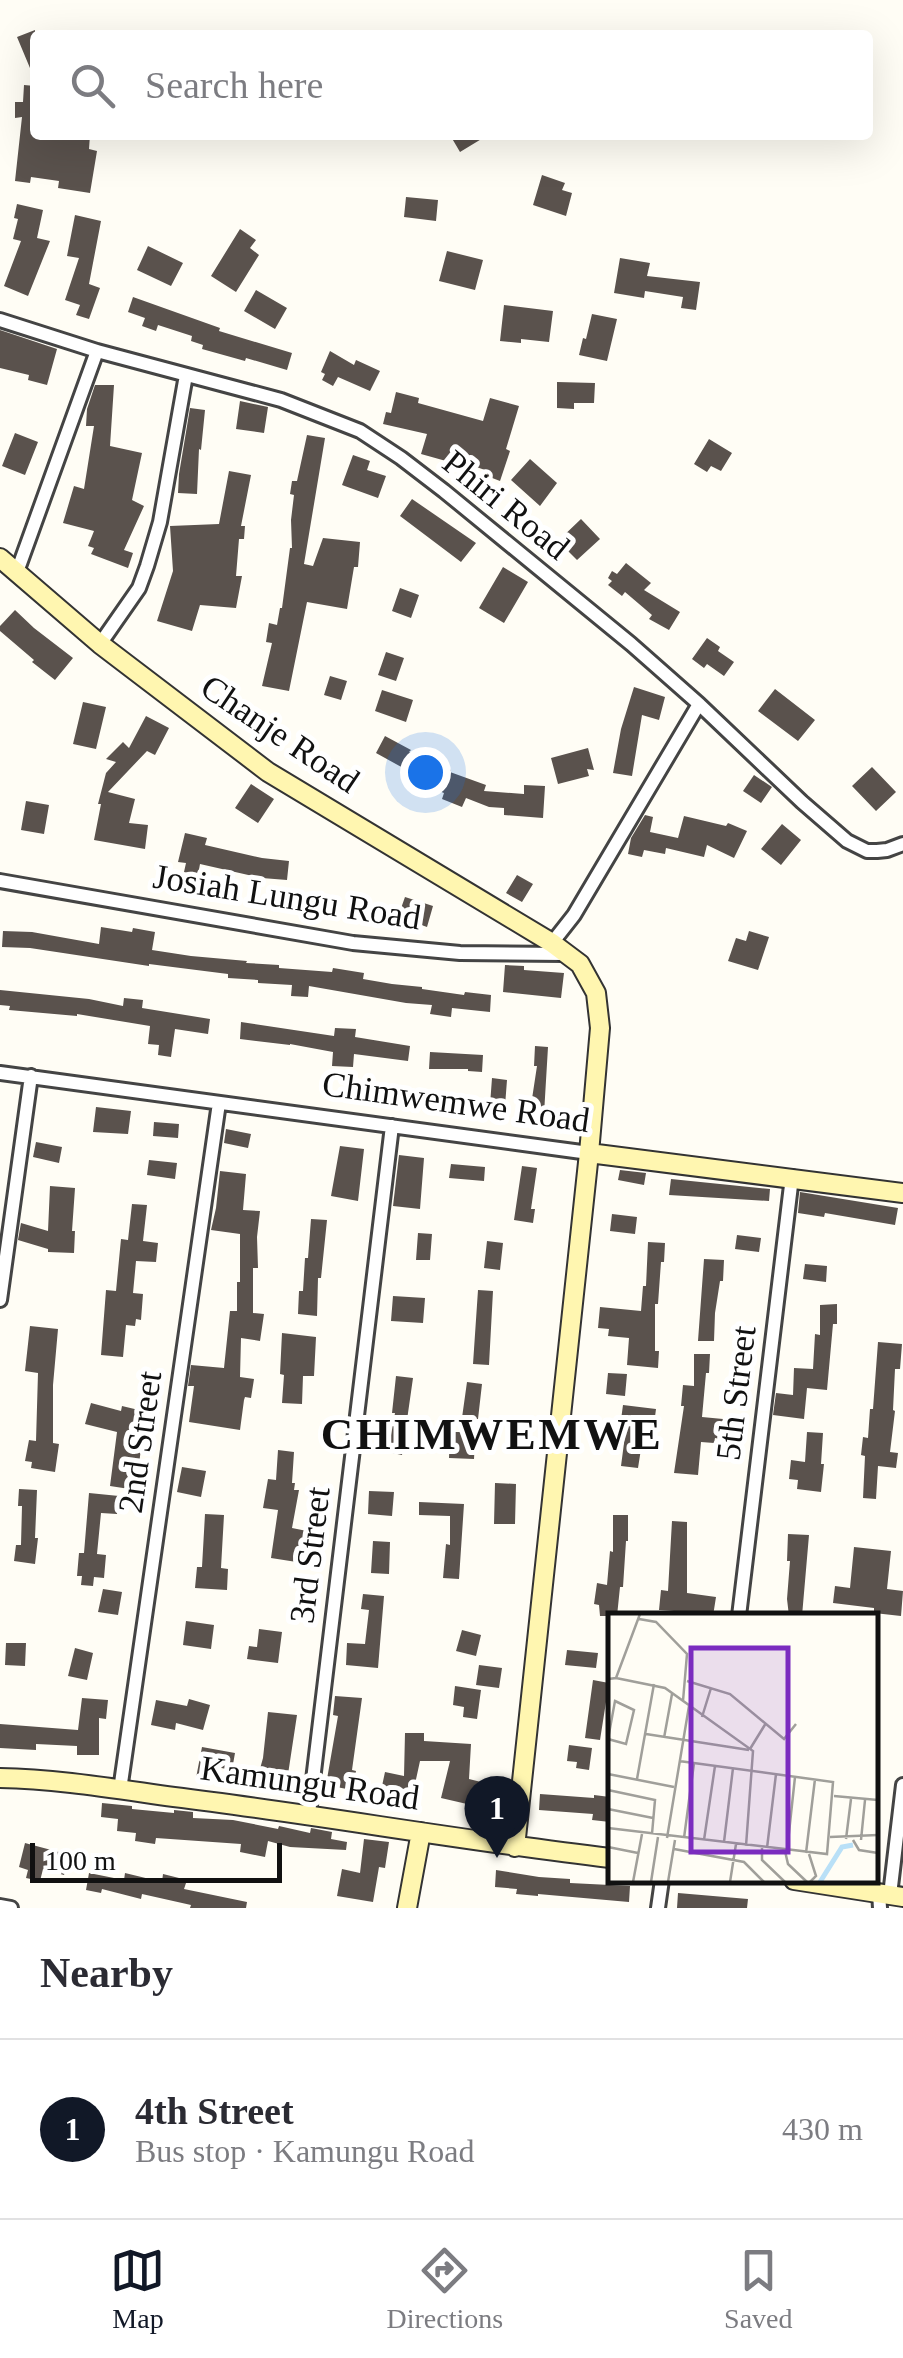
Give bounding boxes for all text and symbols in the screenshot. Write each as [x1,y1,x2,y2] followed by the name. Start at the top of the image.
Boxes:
[30,30,873,140] search box
[65,58,120,113] icon: search
[145,64,323,106] text: Search here
[435,442,577,568] street label: Phiri Road
[194,667,367,801] street label: Chanje Road
[400,747,451,798] your location
[150,857,424,937] street label: Josiah Lungu Road
[320,1064,593,1140] street label: Chimwemwe Road
[708,1323,764,1462] street label: 5th Street
[111,1368,169,1515] street label: 2nd Street
[321,1409,663,1459] district label: CHIMWEMWE
[282,1484,338,1625] street label: 3rd Street
[608,1613,878,1883] inset map
[198,1748,422,1818] street label: Kamungu Road
[464,1776,530,1858] pin: 1
[30,1838,282,1882] scale bar
[45,1845,116,1876] text: 100 m
[40,1950,173,1996] text: Nearby
[135,2090,294,2132] text: 4th Street
[65,2111,81,2147] text: 1
[782,2111,863,2147] text: 430 m
[135,2133,475,2169] text: Bus stop · Kamungu Road
[110,2243,165,2335] tab: Map
[386,2243,503,2335] tab: Directions
[724,2243,793,2335] tab: Saved

